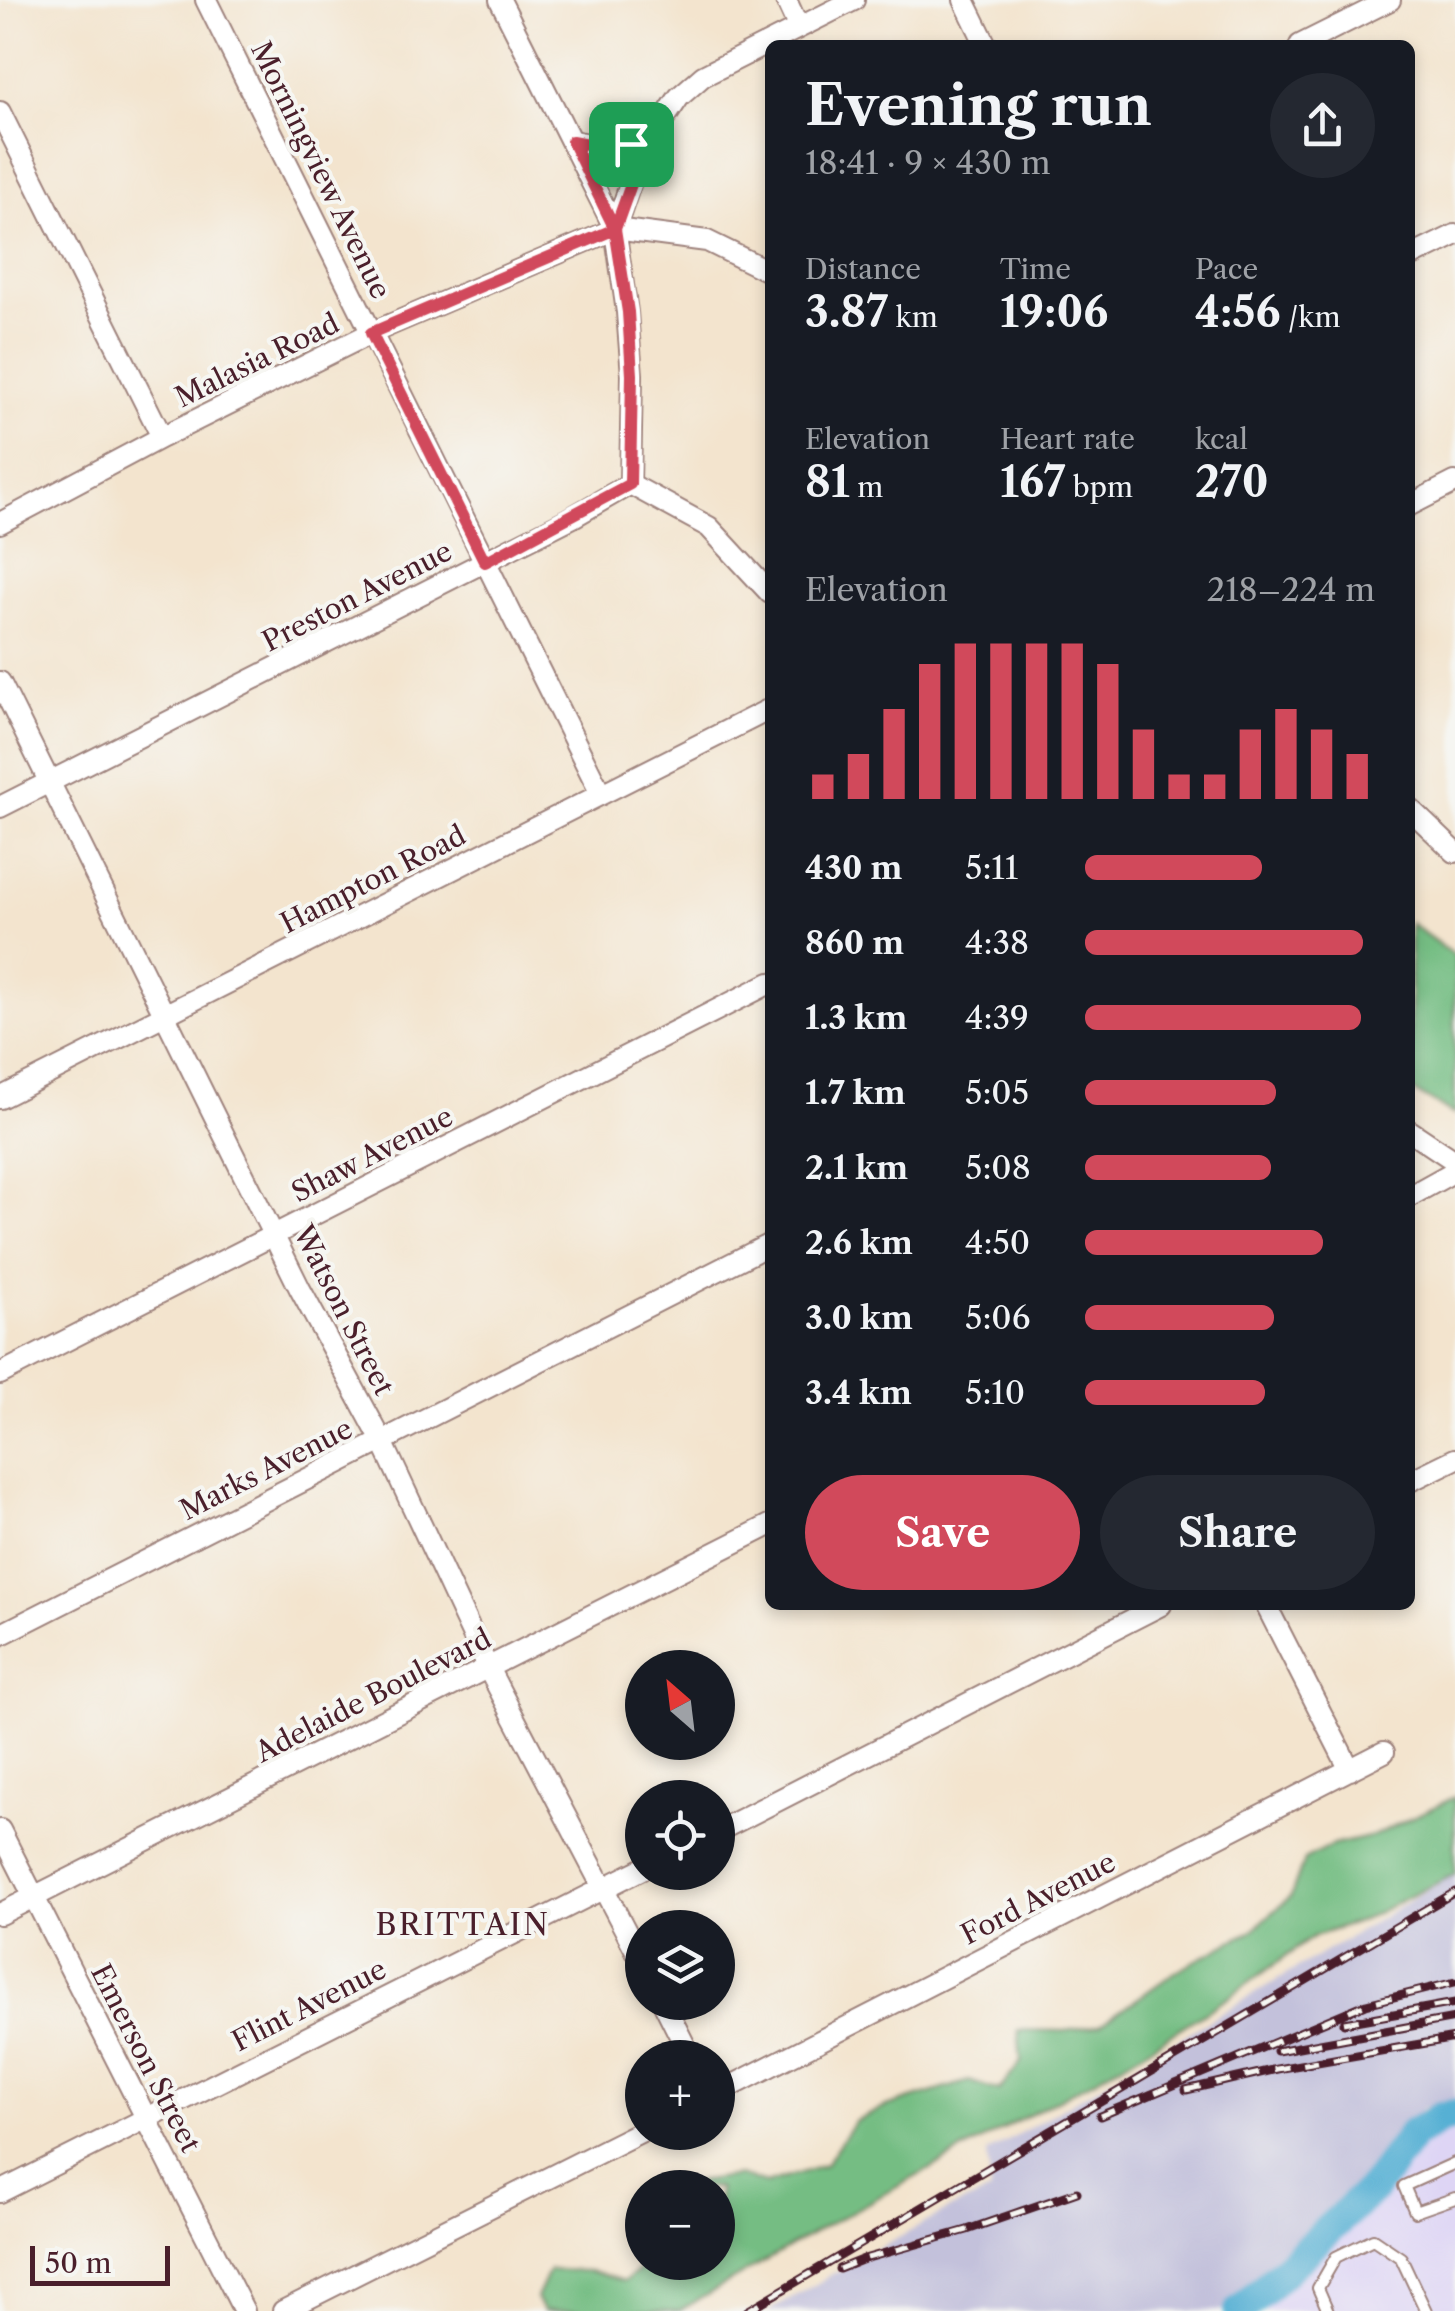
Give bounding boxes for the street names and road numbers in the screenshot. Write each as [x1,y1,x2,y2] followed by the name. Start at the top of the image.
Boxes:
[244,36,398,304] street label: Morningview Avenue
[170,306,344,414] street label: Malasia Road
[257,534,457,658] street label: Preston Avenue
[275,818,471,940] street label: Hampton Road
[286,1099,458,1209] street label: Shaw Avenue
[286,1218,402,1401] street label: Watson Street
[174,1411,358,1527] street label: Marks Avenue
[249,1621,497,1770] street label: Adelaide Boulevard
[955,1845,1121,1951] street label: Ford Avenue
[226,1952,392,2058] street label: Flint Avenue
[84,1958,208,2158] street label: Emerson Street

